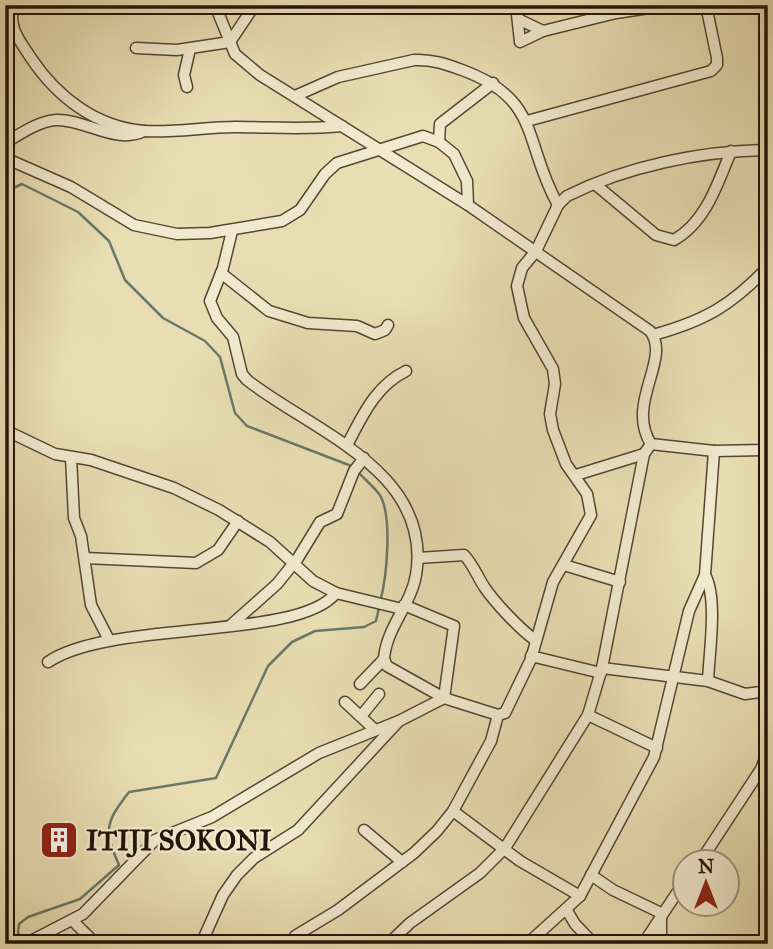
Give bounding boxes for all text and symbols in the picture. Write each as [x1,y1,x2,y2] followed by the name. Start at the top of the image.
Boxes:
[38,819,80,861] building icon: ITIJI SOKONI
[86,823,271,858] place label: ITIJI SOKONI
[672,848,742,918] north arrow
[698,855,714,878] text: N

